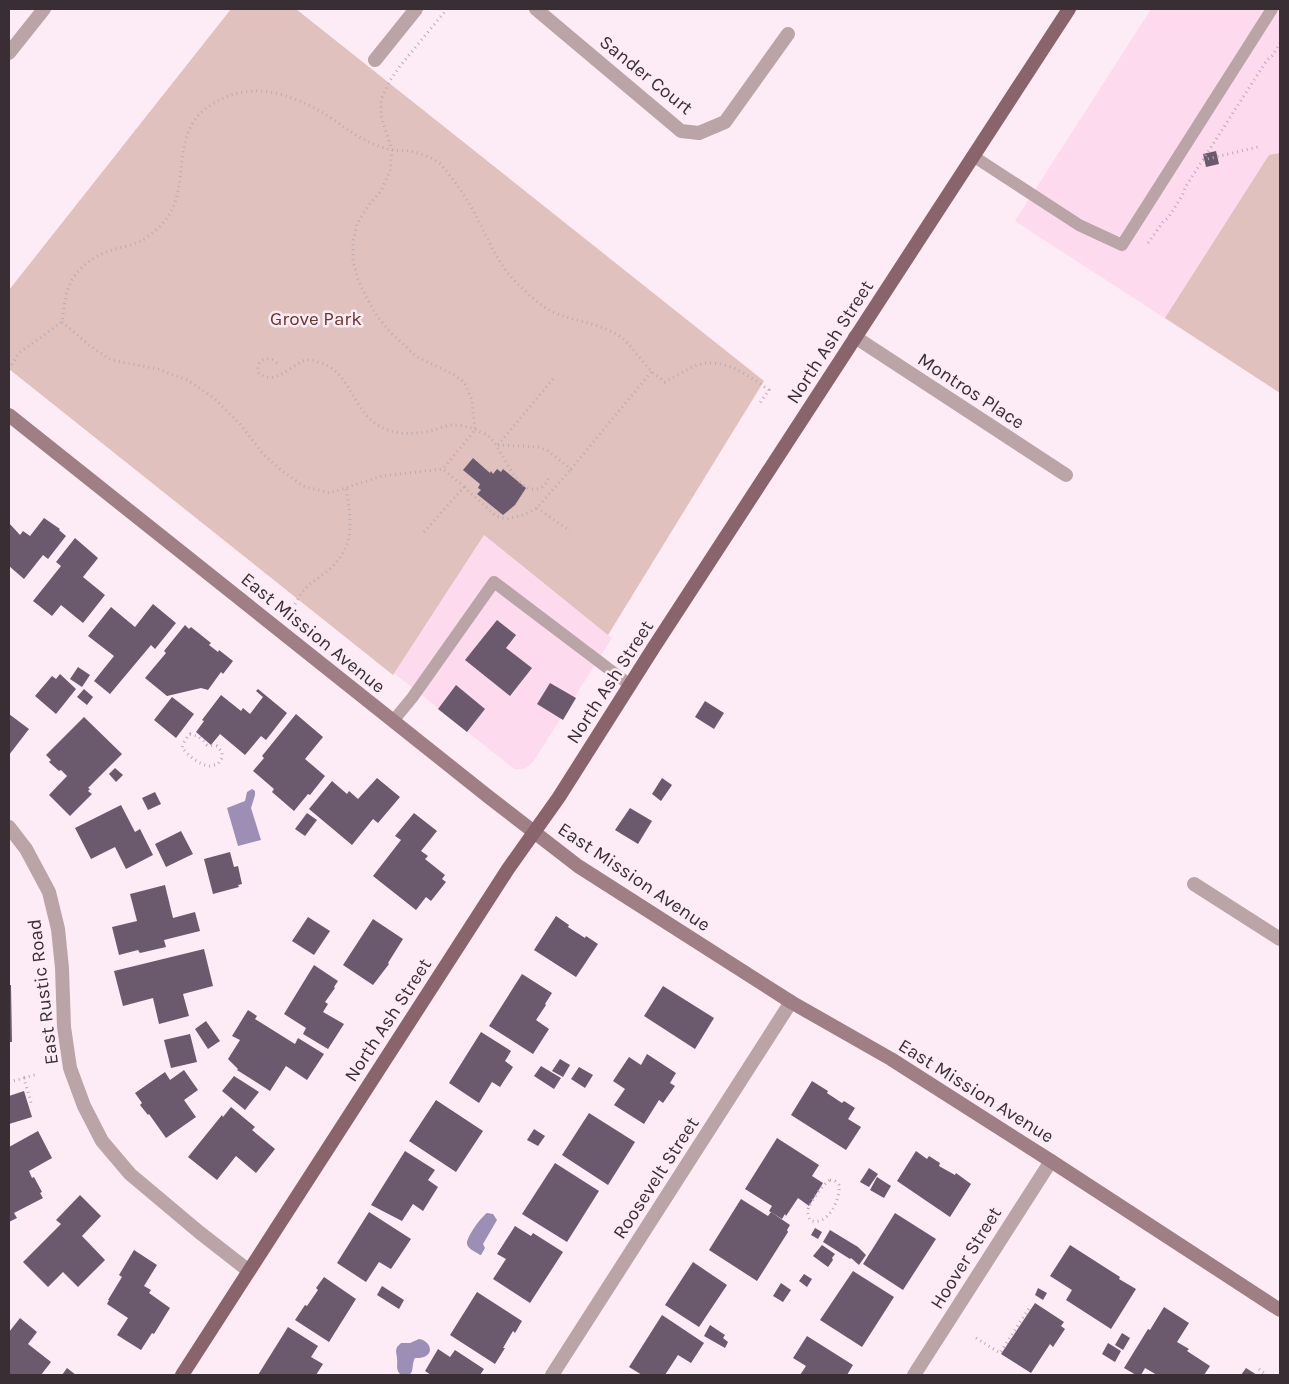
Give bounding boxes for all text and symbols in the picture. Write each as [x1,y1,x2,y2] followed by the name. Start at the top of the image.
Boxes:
[595,31,697,119] street label: Sander Court
[782,276,878,408] street label: North Ash Street
[270,308,362,330] park label: Grove Park
[914,348,1028,434] street label: Montros Place
[236,568,390,698] street label: East Mission Avenue
[562,616,658,748] street label: North Ash Street
[554,818,714,936] street label: East Mission Avenue
[23,918,63,1066] street label: East Rustic Road
[340,954,436,1086] street label: North Ash Street
[894,1034,1058,1148] street label: East Mission Avenue
[608,1113,704,1243] street label: Roosevelt Street
[926,1203,1006,1313] street label: Hoover Street

